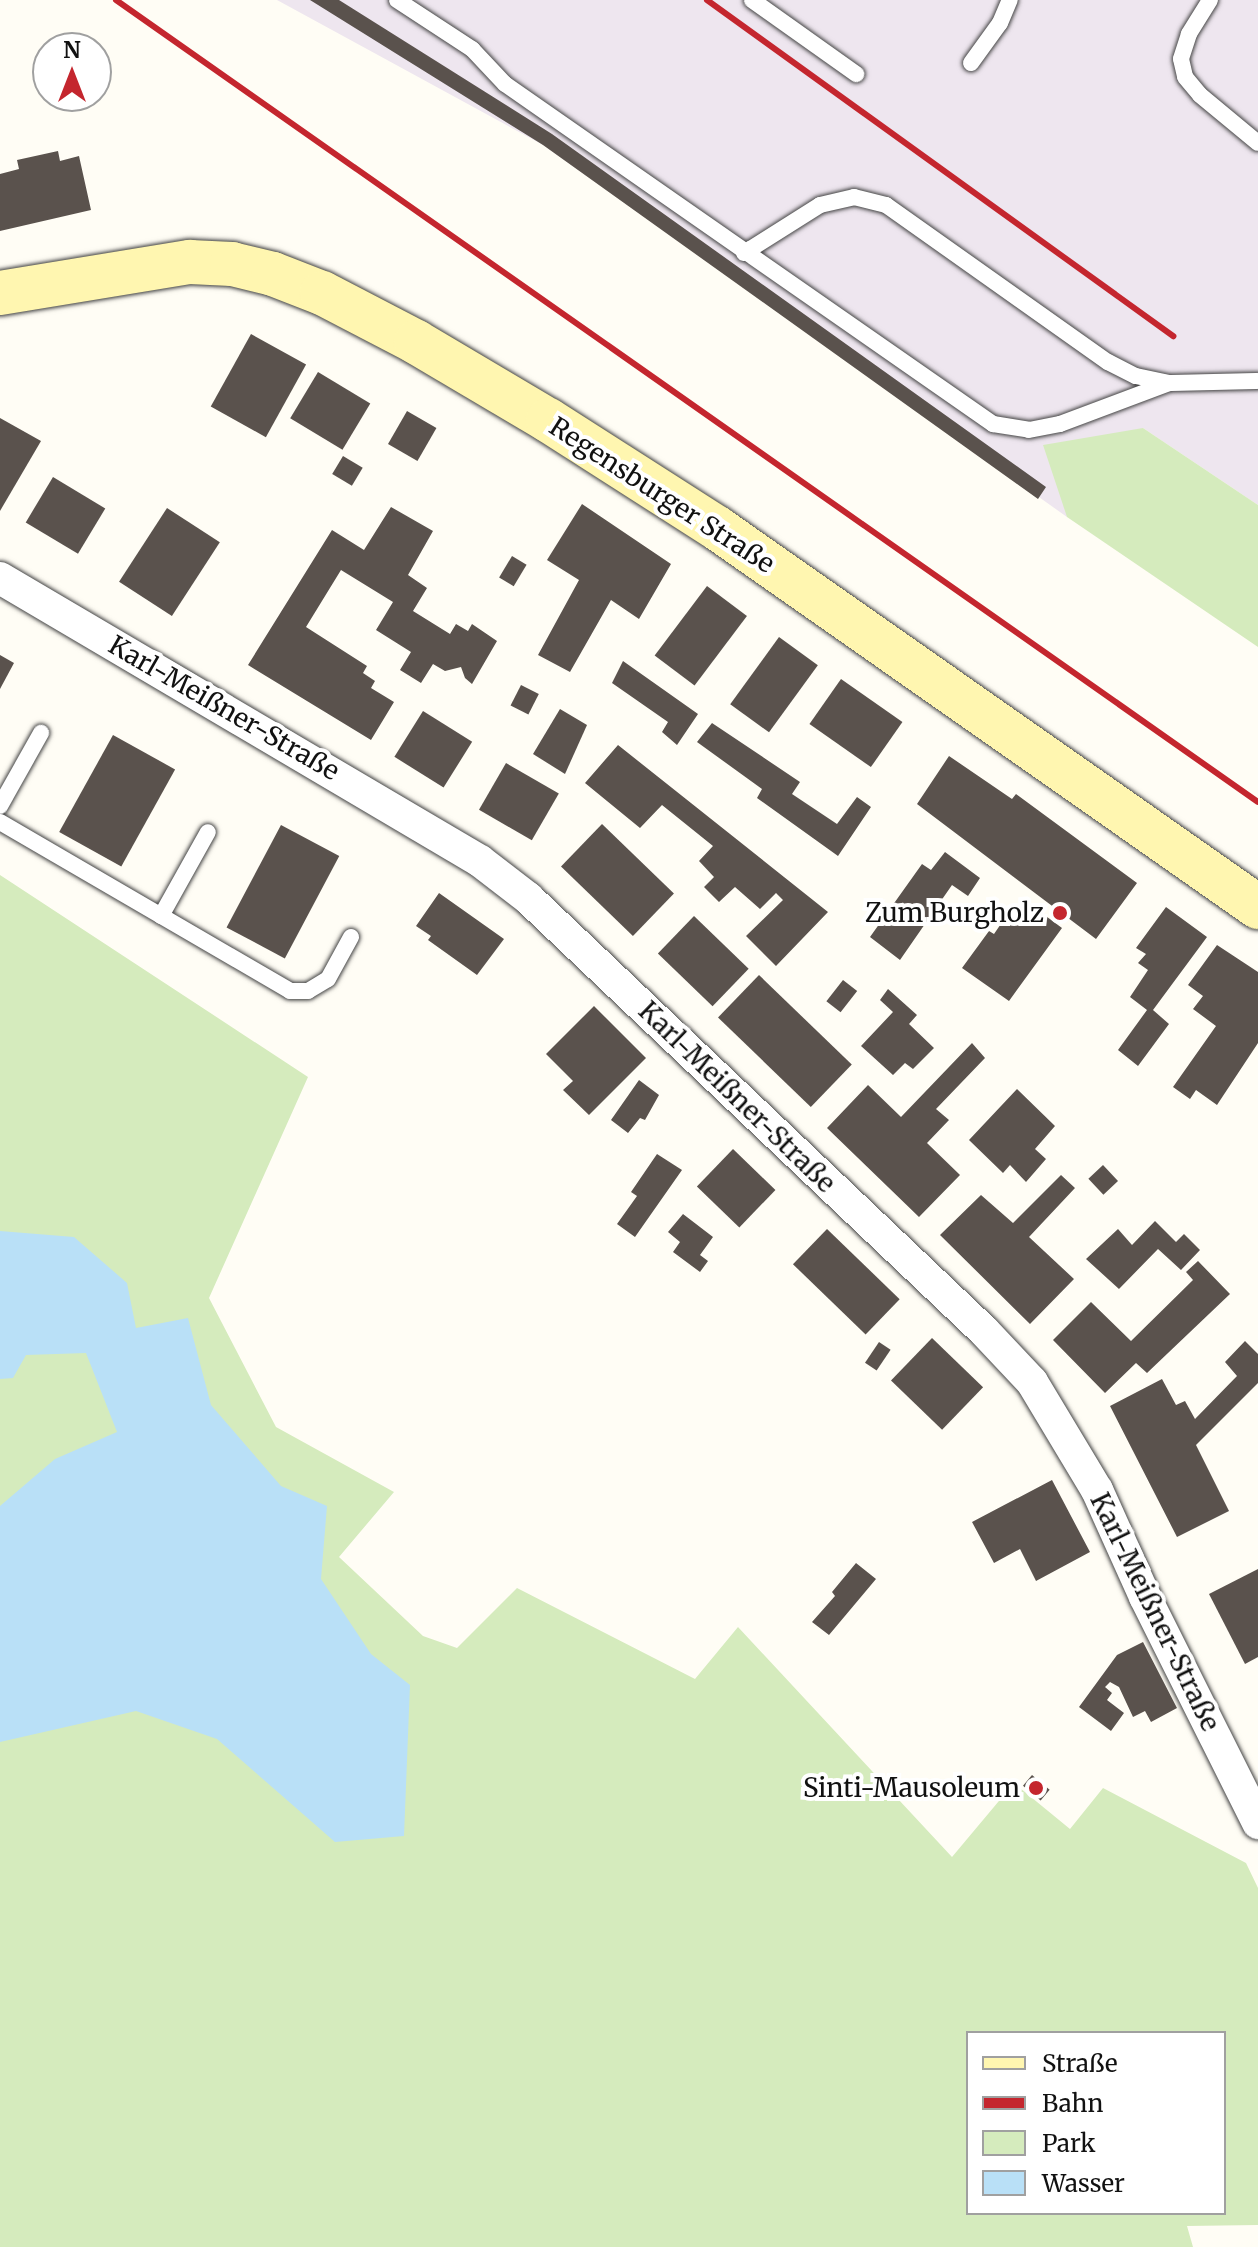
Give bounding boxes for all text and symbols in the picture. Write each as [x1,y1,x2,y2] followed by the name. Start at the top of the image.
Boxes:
[32,32,112,112] north arrow
[63,36,81,64] text: N
[544,411,780,579] street label: Regensburger Straße
[103,629,345,787] street label: Karl-Meißner-Straße
[865,897,1044,929] place label: Zum Burgholz
[1051,904,1069,922] marker: Zum Burgholz
[632,995,842,1199] street label: Karl-Meißner-Straße
[1084,1488,1226,1736] street label: Karl-Meißner-Straße
[803,1772,1020,1804] place label: Sinti-Mausoleum
[1027,1779,1045,1797] marker: Sinti-Mausoleum
[966,2031,1226,2215] legend
[1042,2048,1117,2079] text: Straße
[1042,2088,1103,2119] text: Bahn
[1042,2128,1095,2159] text: Park
[1042,2168,1125,2199] text: Wasser

